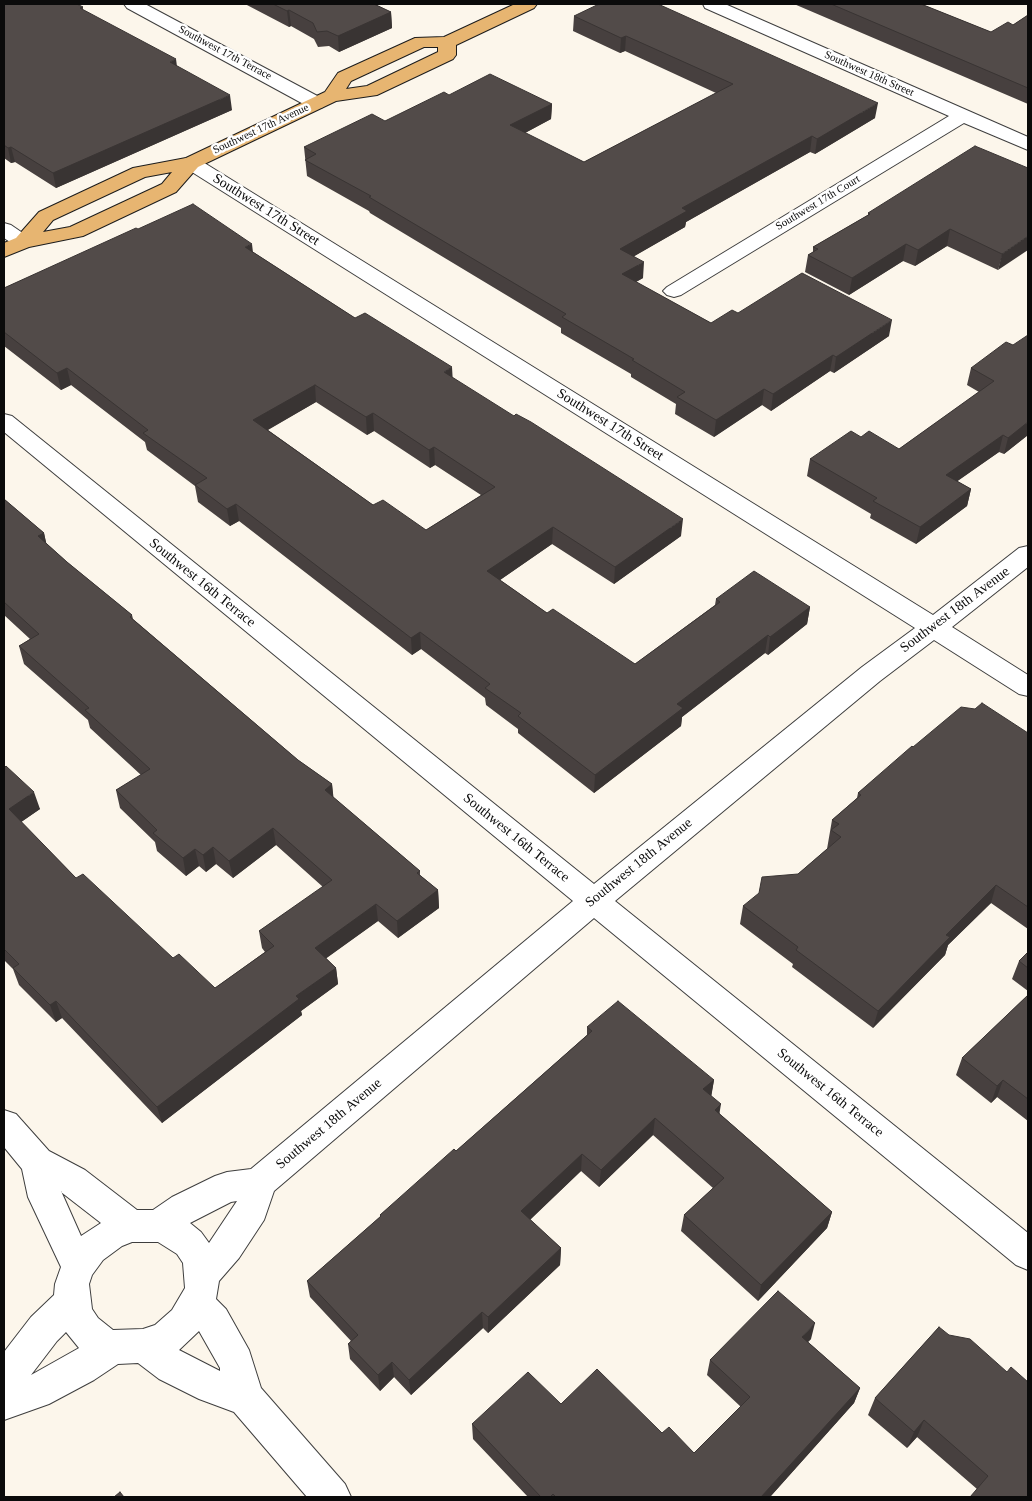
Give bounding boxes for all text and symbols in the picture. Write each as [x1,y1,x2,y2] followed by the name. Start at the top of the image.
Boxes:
[176,23,274,83] street label: Southwest 17th Terrace
[822,48,916,100] street label: Southwest 18th Street
[211,101,311,157] street label: Southwest 17th Avenue
[209,170,323,250] street label: Southwest 17th Street
[773,173,863,233] street label: Southwest 17th Court
[553,385,667,465] street label: Southwest 17th Street
[145,535,259,631] street label: Southwest 16th Terrace
[897,563,1013,657] street label: Southwest 18th Avenue
[459,790,573,886] street label: Southwest 16th Terrace
[582,815,696,911] street label: Southwest 18th Avenue
[773,1045,887,1141] street label: Southwest 16th Terrace
[273,1075,385,1173] street label: Southwest 18th Avenue

